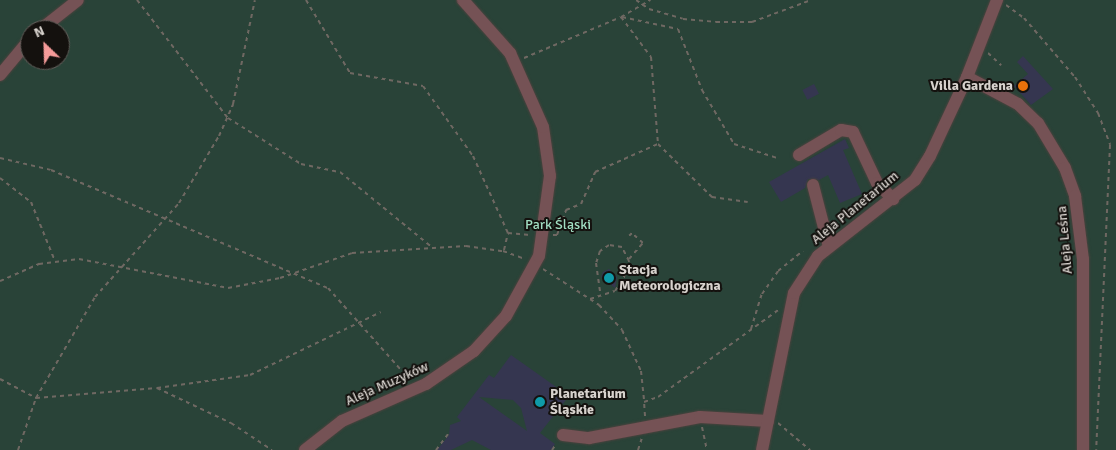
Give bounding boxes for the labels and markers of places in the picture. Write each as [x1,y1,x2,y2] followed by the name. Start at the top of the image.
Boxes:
[930,78,1013,94] place label: Villa Gardena
[1017,80,1029,92] marker: Villa Gardena
[619,262,721,294] place label: Stacja Meteorologiczna
[603,272,615,284] marker: Stacja Meteorologiczna
[550,386,626,418] place label: Planetarium Śląskie
[534,396,546,408] marker: Planetarium Śląskie

